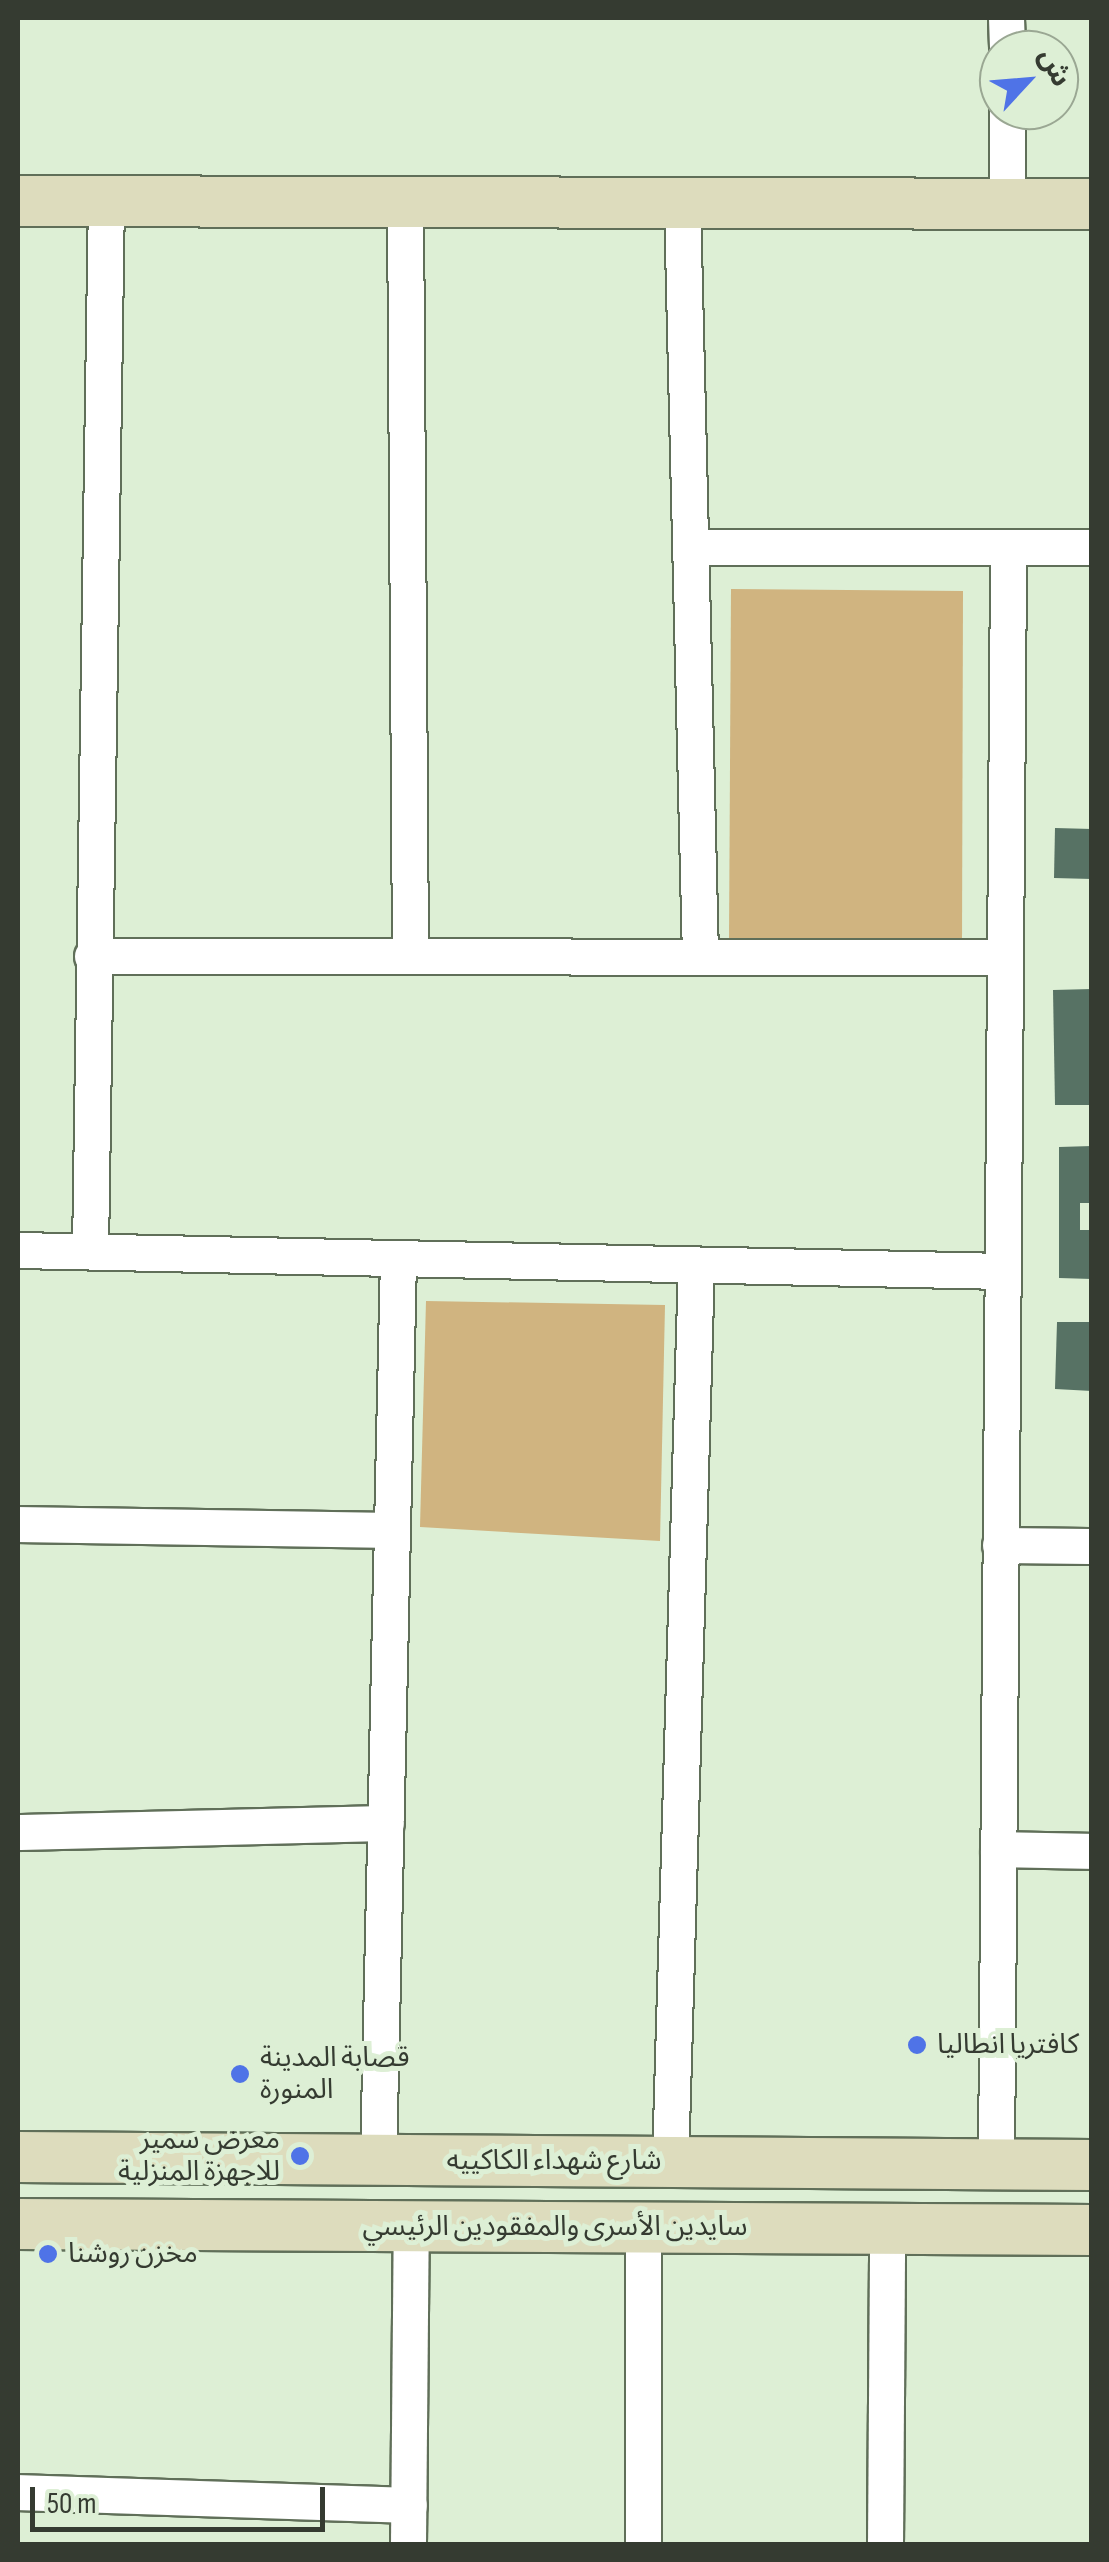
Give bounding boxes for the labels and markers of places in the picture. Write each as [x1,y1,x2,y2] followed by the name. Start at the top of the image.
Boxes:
[937,2028,1079,2062] place label: كافتريا انطاليا
[906,2034,928,2056] marker: كافتريا انطاليا
[260,2041,409,2107] place label: قصابة المدينة المنورة
[229,2063,251,2085] marker: قصابة المدينة المنورة
[118,2123,280,2189] place label: معرض سمير للاجهزة المنزلية
[289,2145,311,2167] marker: معرض سمير للاجهزة المنزلية
[68,2237,198,2271] place label: مخزن روشنا
[37,2243,59,2265] marker: مخزن روشنا

